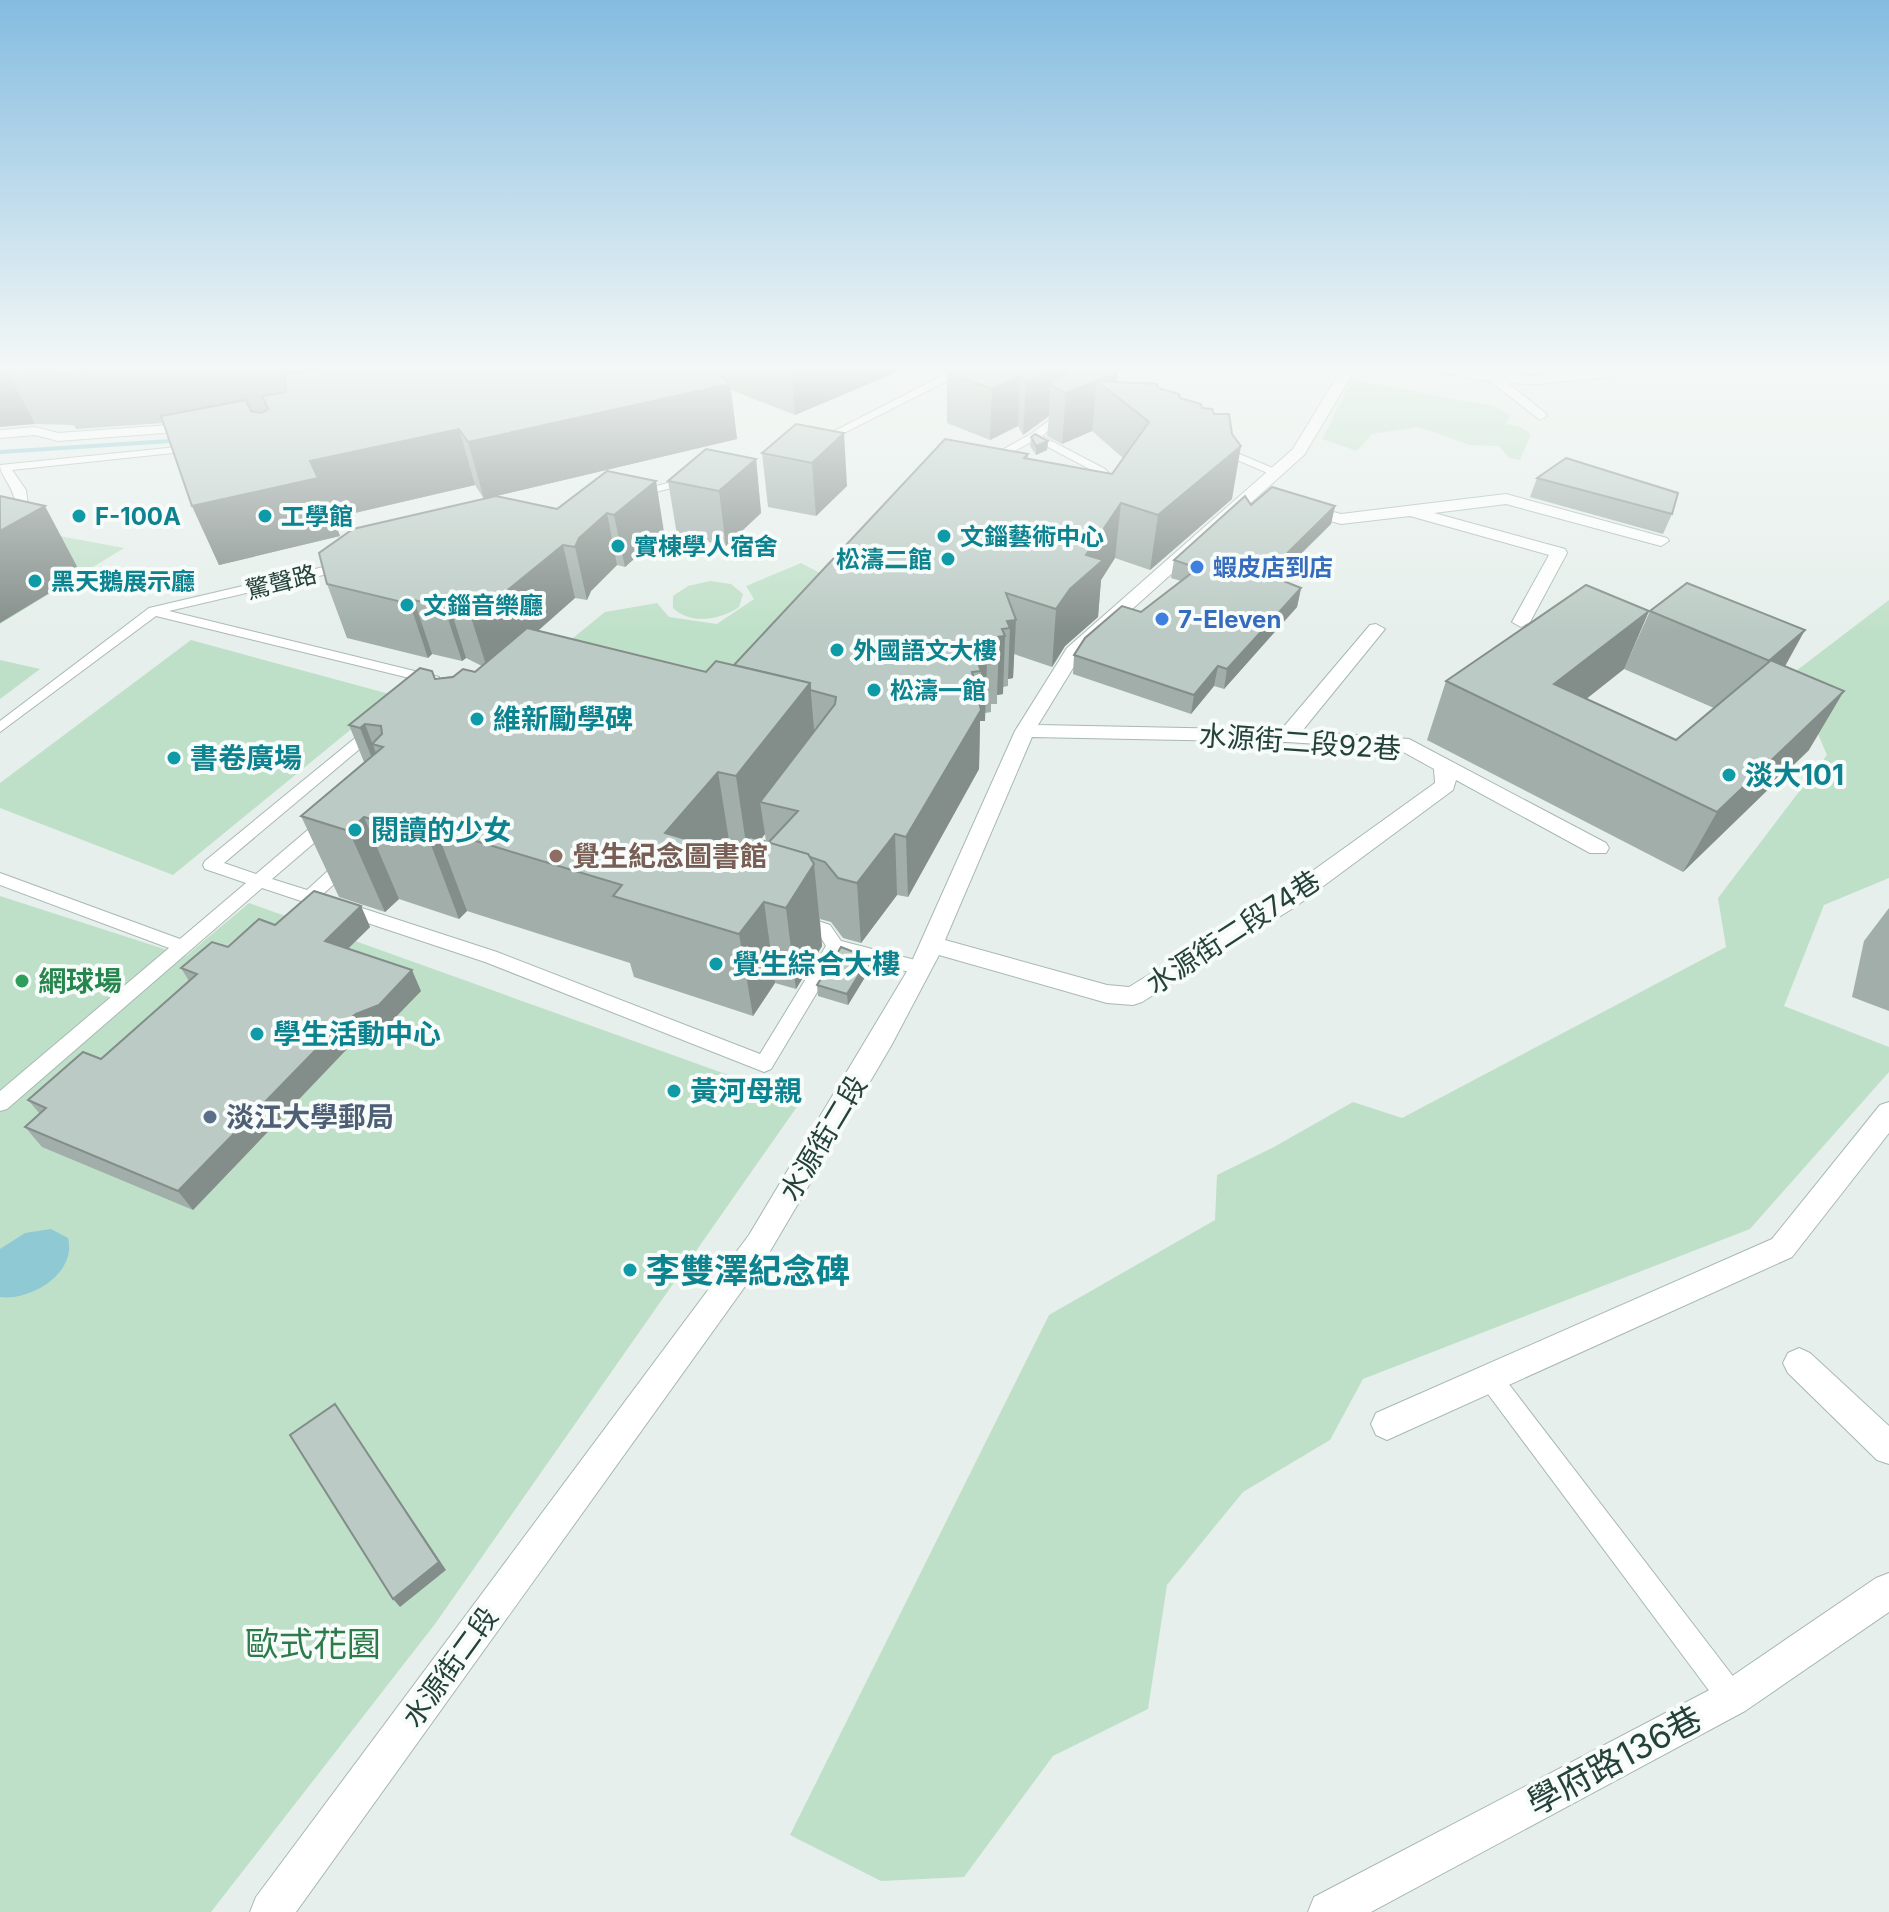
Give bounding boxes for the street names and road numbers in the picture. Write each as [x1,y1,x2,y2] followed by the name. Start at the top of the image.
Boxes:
[243,559,319,605] street label: 驚聲路
[1198,718,1402,766] street label: 水源街二段92巷
[1140,863,1326,1001] street label: 水源街二段74巷
[772,1069,874,1207] street label: 水源街二段
[395,1600,505,1734] street label: 水源街二段
[1520,1697,1708,1823] street label: 學府路136巷

